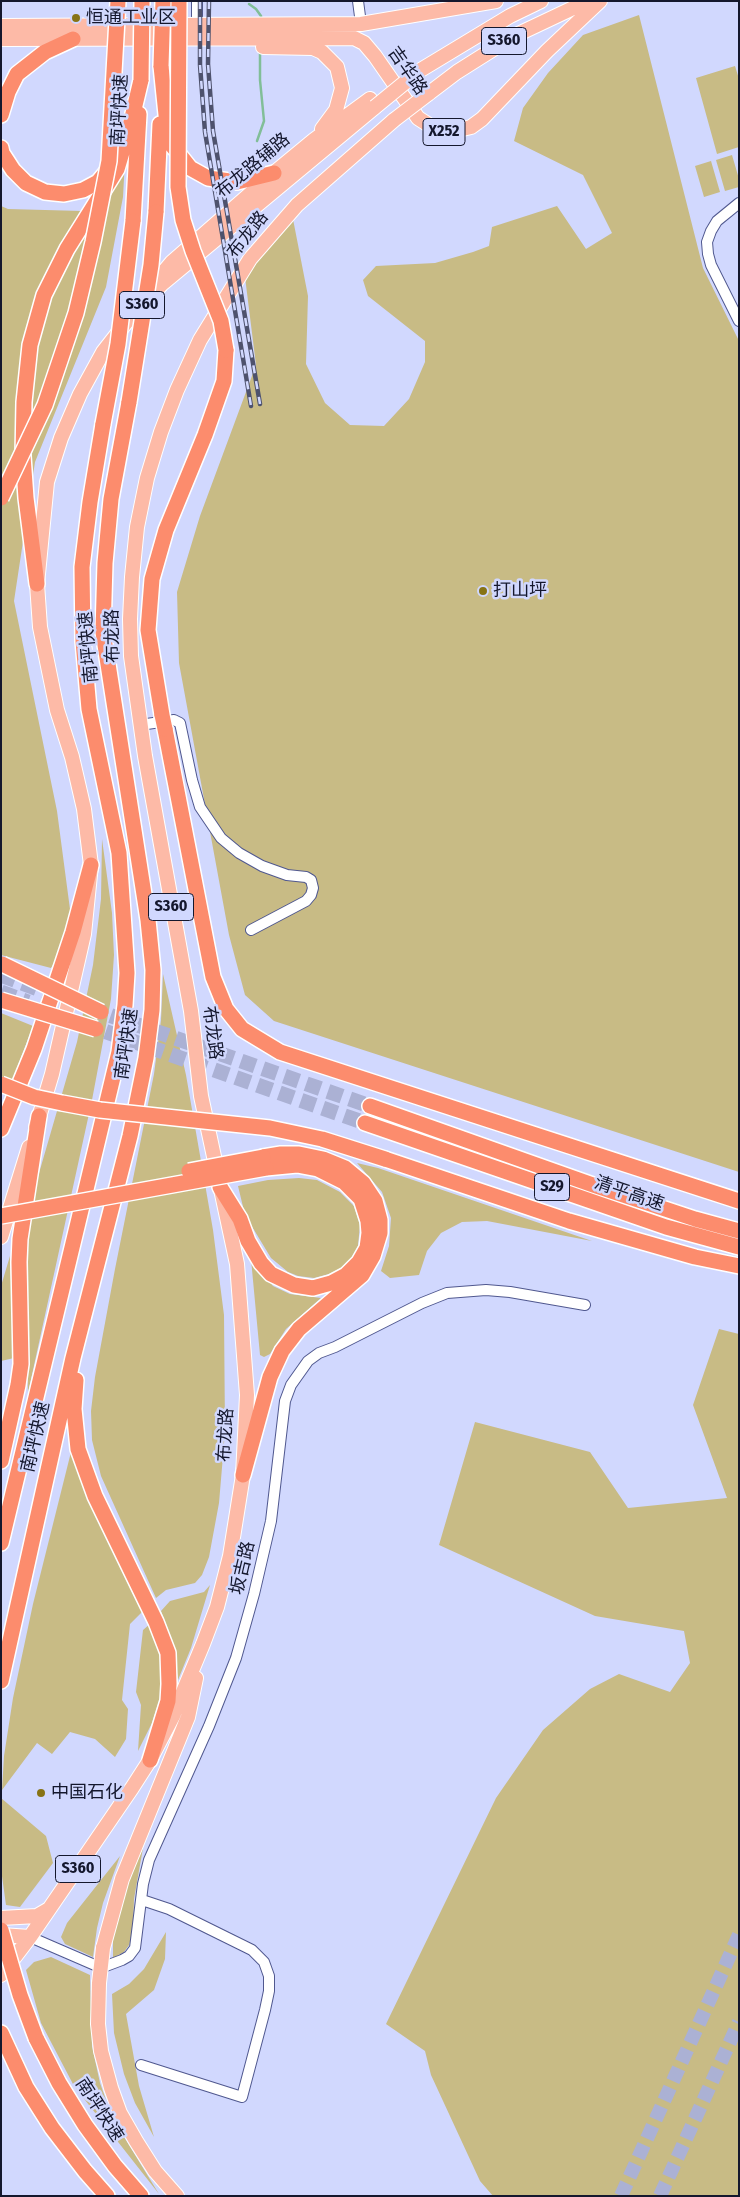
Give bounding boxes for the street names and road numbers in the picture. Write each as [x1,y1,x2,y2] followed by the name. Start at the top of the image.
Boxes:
[482,27,526,54] road number: S360
[383,43,431,99] street label: 吉华路
[107,73,133,147] street label: 南坪快速
[423,118,465,146] road number: X252
[212,129,294,203] street label: 布龙路辅路
[223,207,273,263] street label: 布龙路
[120,292,164,318] road number: S360
[102,609,124,663] street label: 布龙路
[75,610,103,684] street label: 南坪快速
[148,894,194,920] road number: S360
[198,1005,226,1061] street label: 布龙路
[111,1007,143,1081] street label: 南坪快速
[591,1172,667,1216] street label: 清平高速
[534,1174,570,1200] road number: S29
[17,1399,55,1475] street label: 南坪快速
[214,1407,238,1463] street label: 布龙路
[226,1539,260,1597] street label: 坂吉路
[56,1856,100,1882] road number: S360
[70,2074,128,2146] street label: 南坪快速

